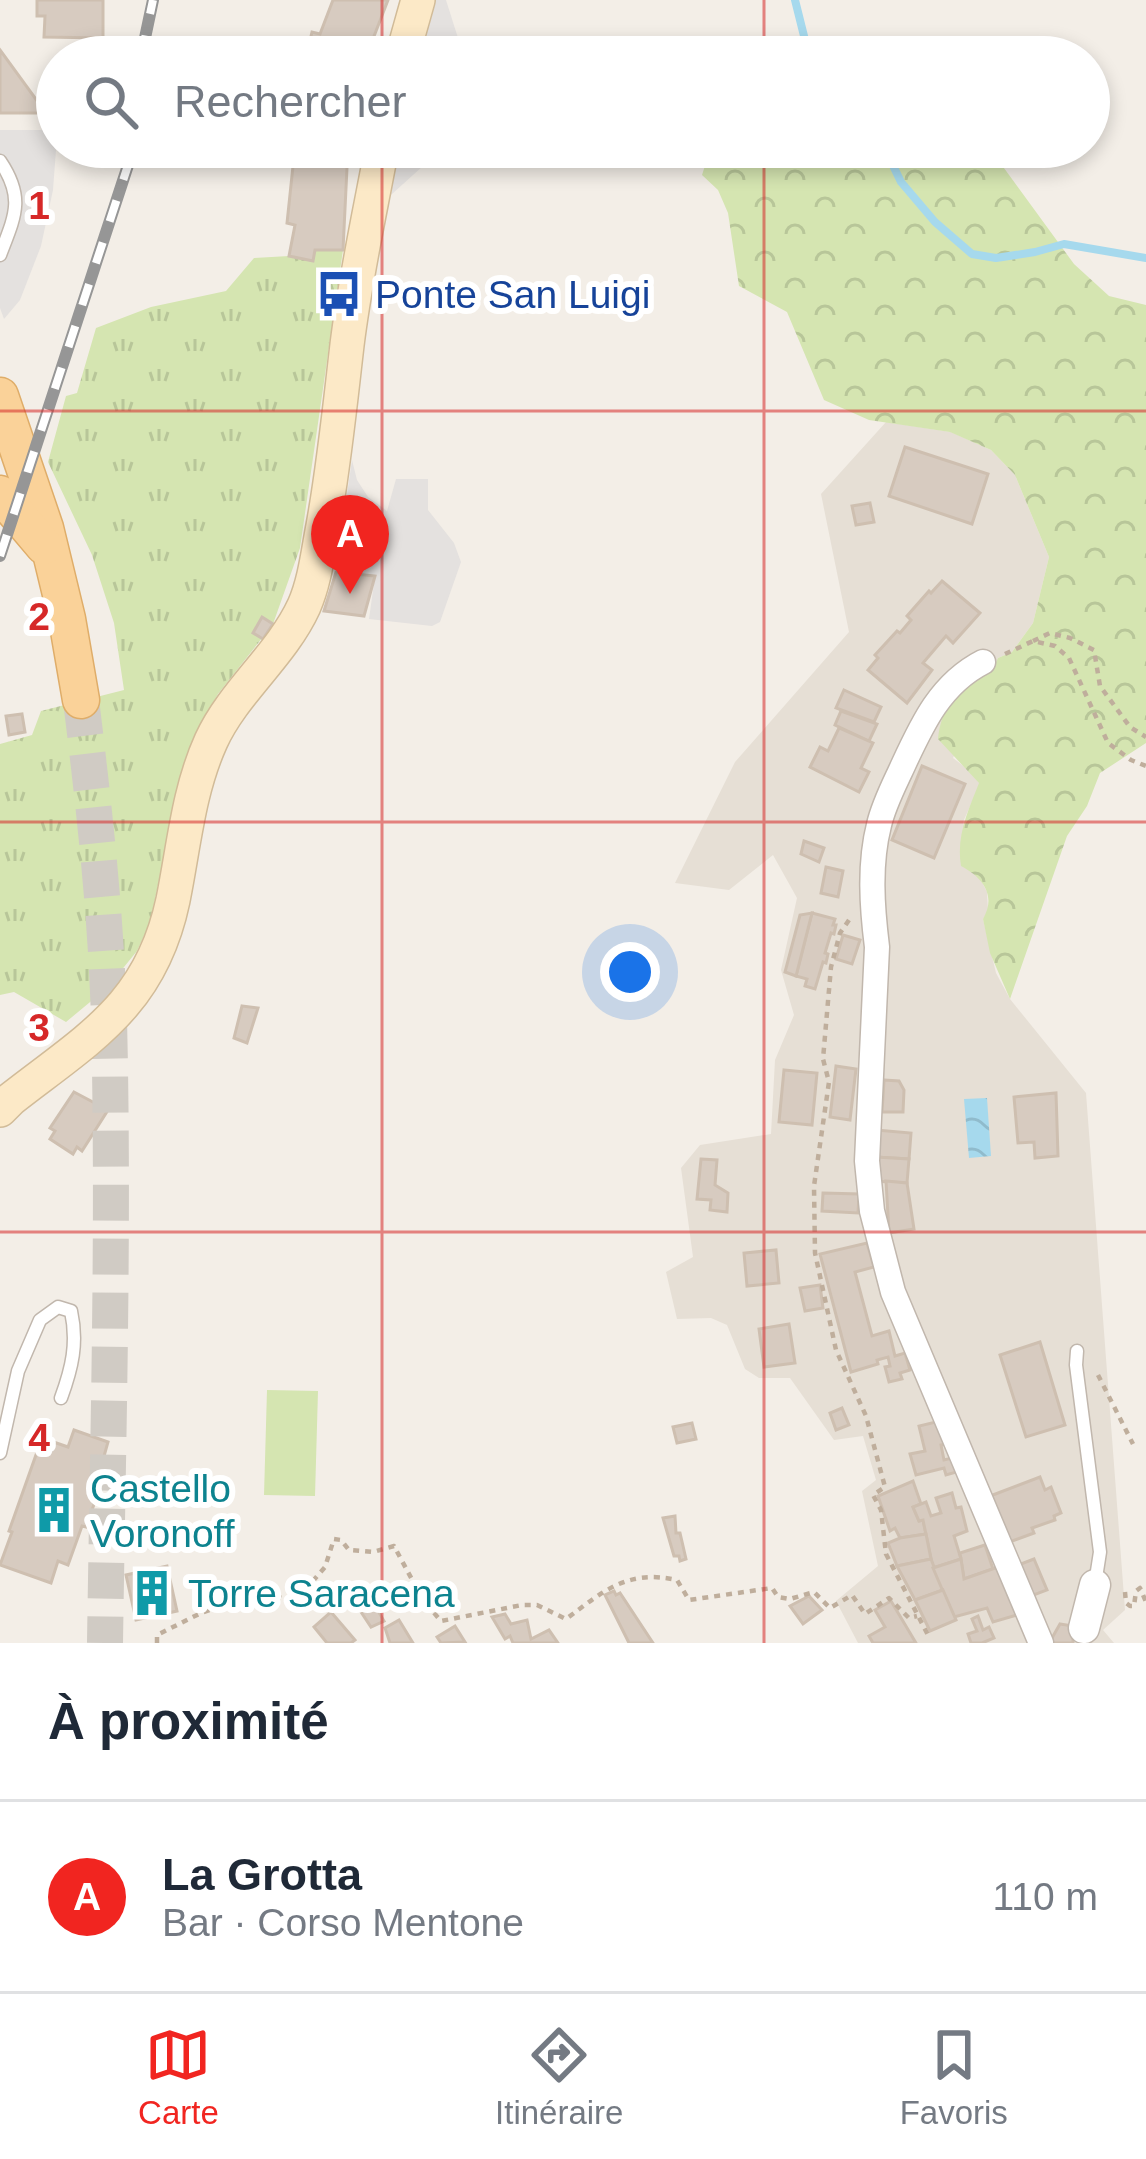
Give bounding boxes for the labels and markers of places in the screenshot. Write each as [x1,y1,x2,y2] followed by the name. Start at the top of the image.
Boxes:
[314,269,364,319] bus stop icon: Ponte San Luigi
[375,273,650,316] place label: Ponte San Luigi
[311,495,389,594] pin: A
[90,1467,235,1555] place label: Castello Voronoff
[29,1485,79,1535] building icon: Castello Voronoff
[127,1568,177,1618] building icon: Torre Saracena
[188,1572,455,1615] place label: Torre Saracena

